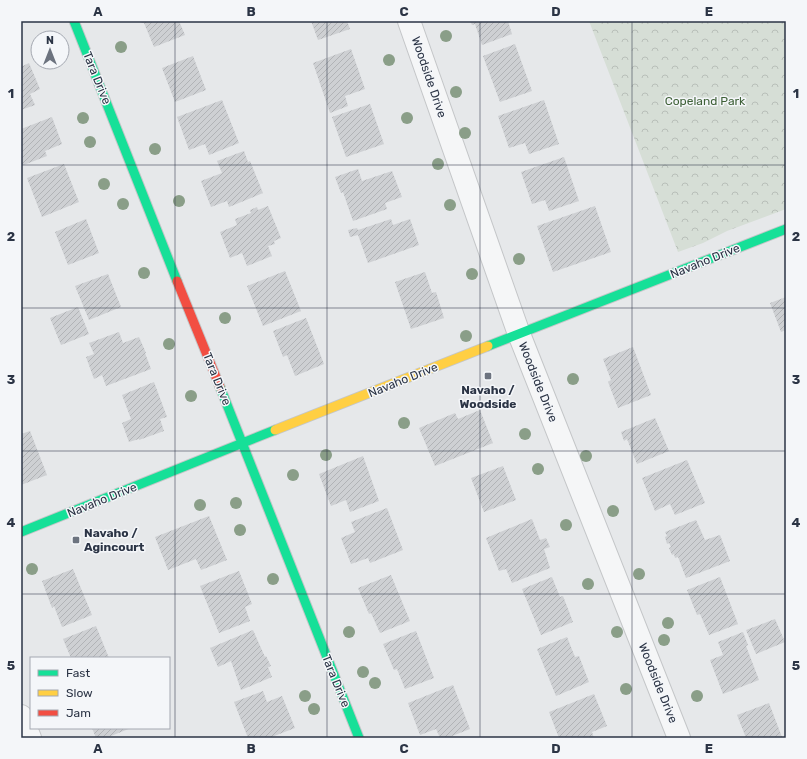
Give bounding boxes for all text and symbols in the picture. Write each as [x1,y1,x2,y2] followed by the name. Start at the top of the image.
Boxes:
[93,4,103,19] text: A
[246,4,256,19] text: B
[399,4,409,19] text: C
[551,4,561,19] text: D
[705,4,713,19] text: E
[30,30,70,70] north arrow
[46,34,54,47] text: N
[409,35,450,120] street label: Woodside Drive
[80,50,114,107] street label: Tara Drive
[8,86,14,101] text: 1
[793,86,799,101] text: 1
[665,94,746,108] park label: Copeland Park
[7,229,15,244] text: 2
[792,229,800,244] text: 2
[668,241,742,281] street label: Navaho Drive
[516,340,561,424] street label: Woodside Drive
[200,351,234,408] street label: Tara Drive
[366,360,440,400] street label: Navaho Drive
[483,371,493,381] marker: Navaho / Woodside
[7,372,16,387] text: 3
[792,372,801,387] text: 3
[460,383,516,411] place label: Navaho / Woodside
[65,480,139,520] street label: Navaho Drive
[7,515,16,530] text: 4
[792,515,801,530] text: 4
[84,526,145,554] place label: Navaho / Agincourt
[71,535,81,545] marker: Navaho / Agincourt
[636,641,681,725] street label: Woodside Drive
[319,653,353,710] street label: Tara Drive
[30,657,170,729] legend
[7,658,15,673] text: 5
[792,658,800,673] text: 5
[66,666,90,680] text: Fast
[66,686,93,700] text: Slow
[66,706,91,720] text: Jam
[93,741,103,756] text: A
[246,741,256,756] text: B
[399,741,409,756] text: C
[551,741,561,756] text: D
[705,741,713,756] text: E

